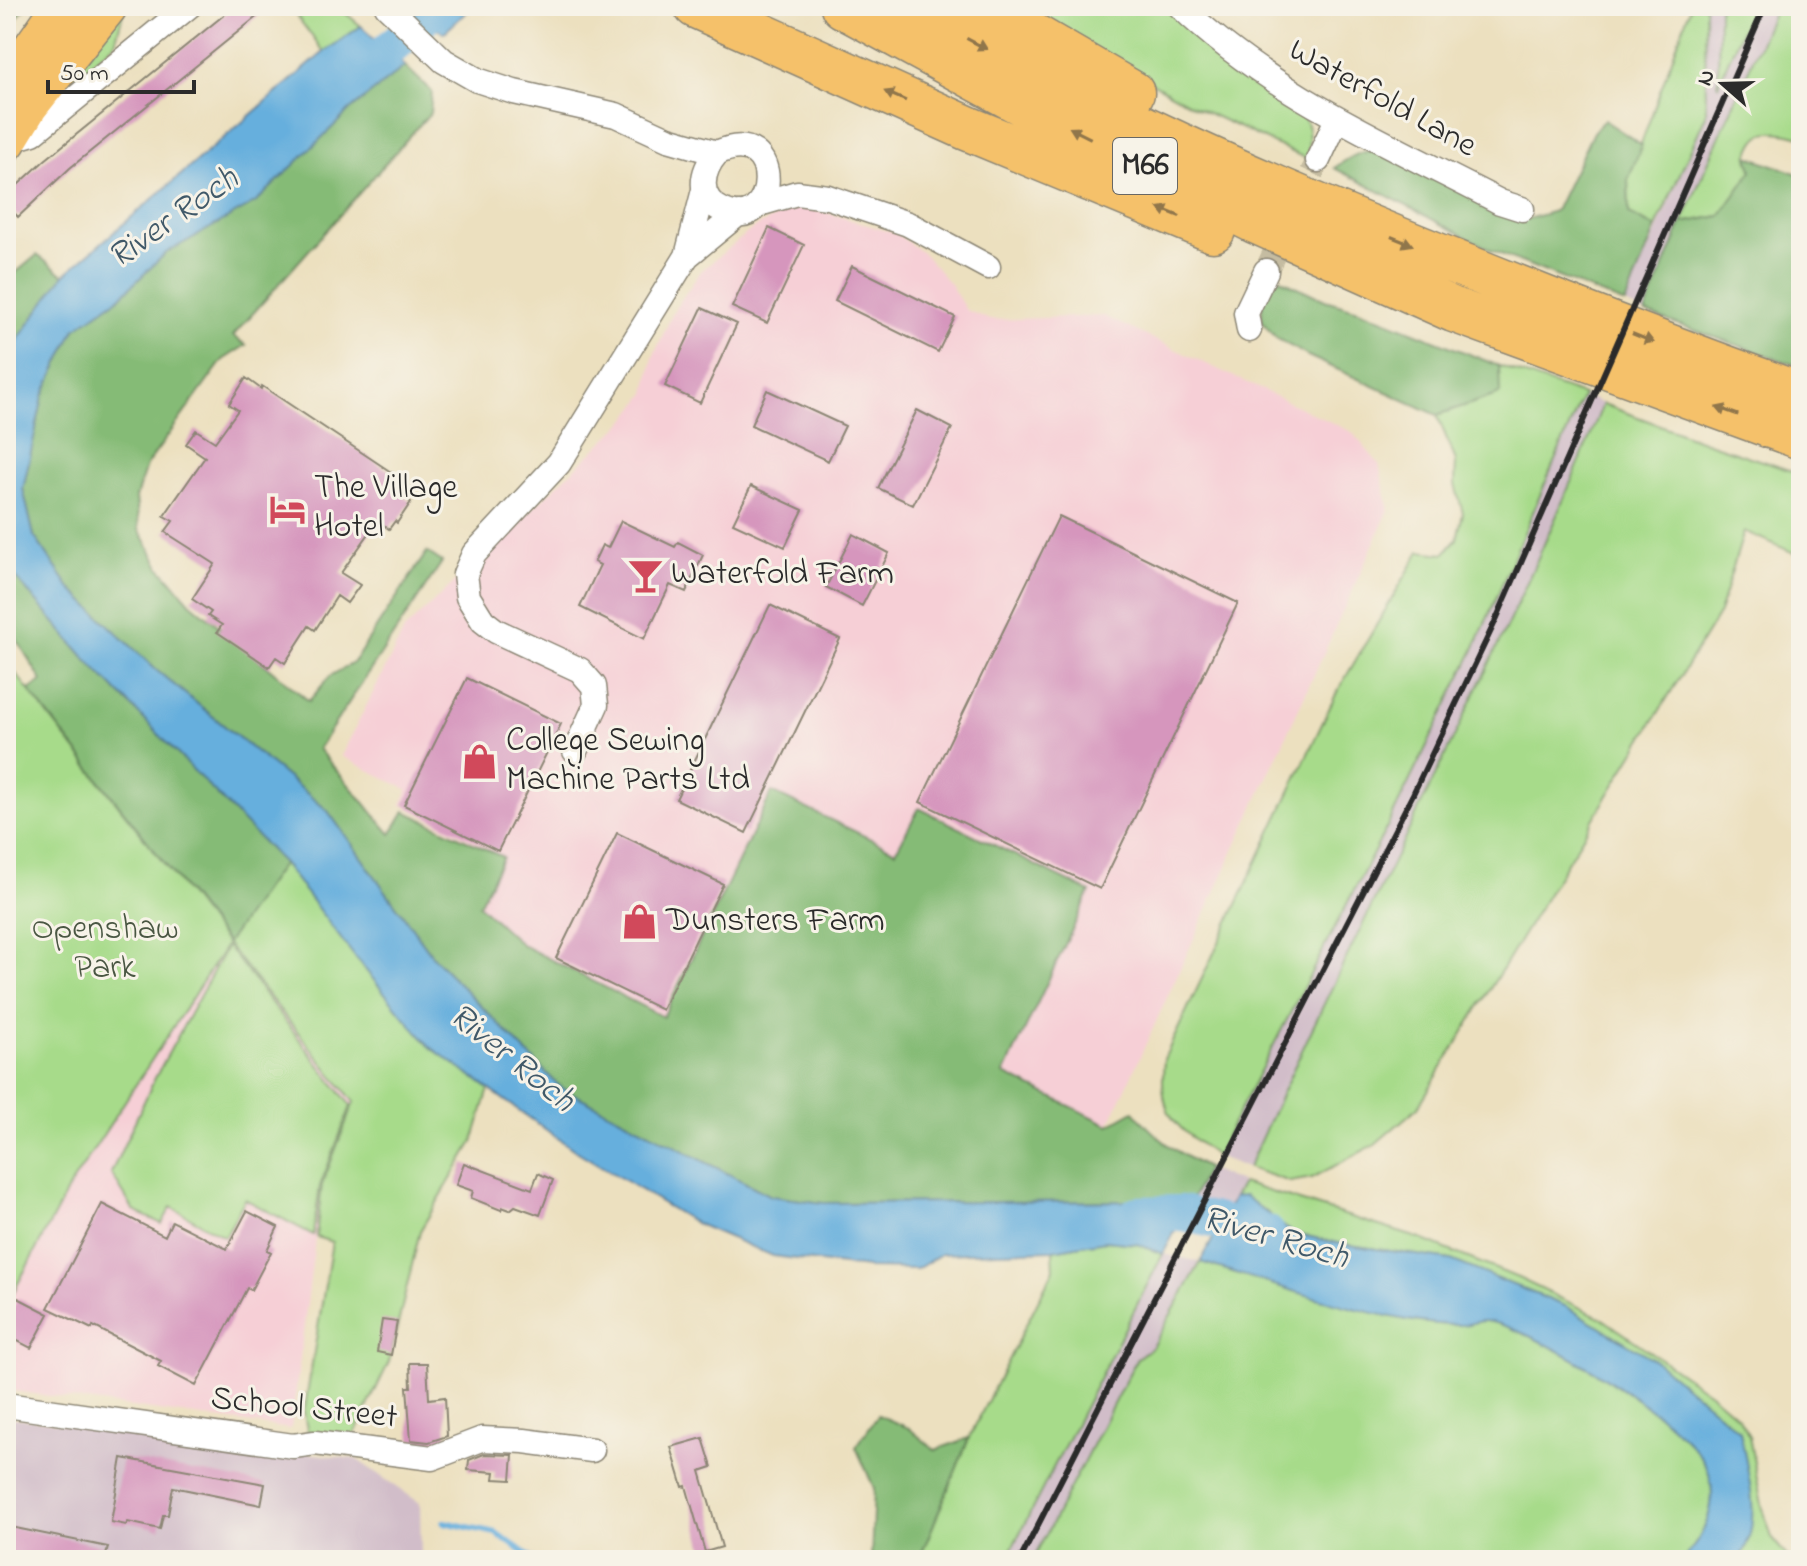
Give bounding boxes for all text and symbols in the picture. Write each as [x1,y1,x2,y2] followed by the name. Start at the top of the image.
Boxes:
[1279,27,1486,172] street label: Waterfold Lane
[965,37,988,50] one-way arrow
[48,44,194,94] scale bar
[1683,44,1763,124] north arrow
[60,57,109,92] text: 50 m
[1689,66,1725,91] text: N
[884,89,907,103] one-way arrow
[1068,127,1091,140] one-way arrow
[1113,138,1177,194] road number: M66
[98,154,251,284] water label: River Roch
[1157,205,1181,218] one-way arrow
[1390,235,1414,248] one-way arrow
[1631,331,1655,344] one-way arrow
[1715,404,1739,416] one-way arrow
[314,464,458,553] place label: The Village Hotel
[269,490,307,528] hotel icon: The Village Hotel
[671,550,894,600] place label: Waterfold Farm
[626,556,664,594] bar icon: Waterfold Farm
[506,717,750,806] place label: College Sewing Machine Parts Ltd
[461,743,499,781] shop icon: College Sewing Machine Parts Ltd
[665,897,885,947] place label: Dunsters Farm
[621,903,659,941] shop icon: Dunsters Farm
[32,905,178,994] park label: Openshaw Park
[436,991,586,1127] water label: River Roch
[1196,1193,1355,1285] water label: River Roch
[208,1374,400,1444] street label: School Street

